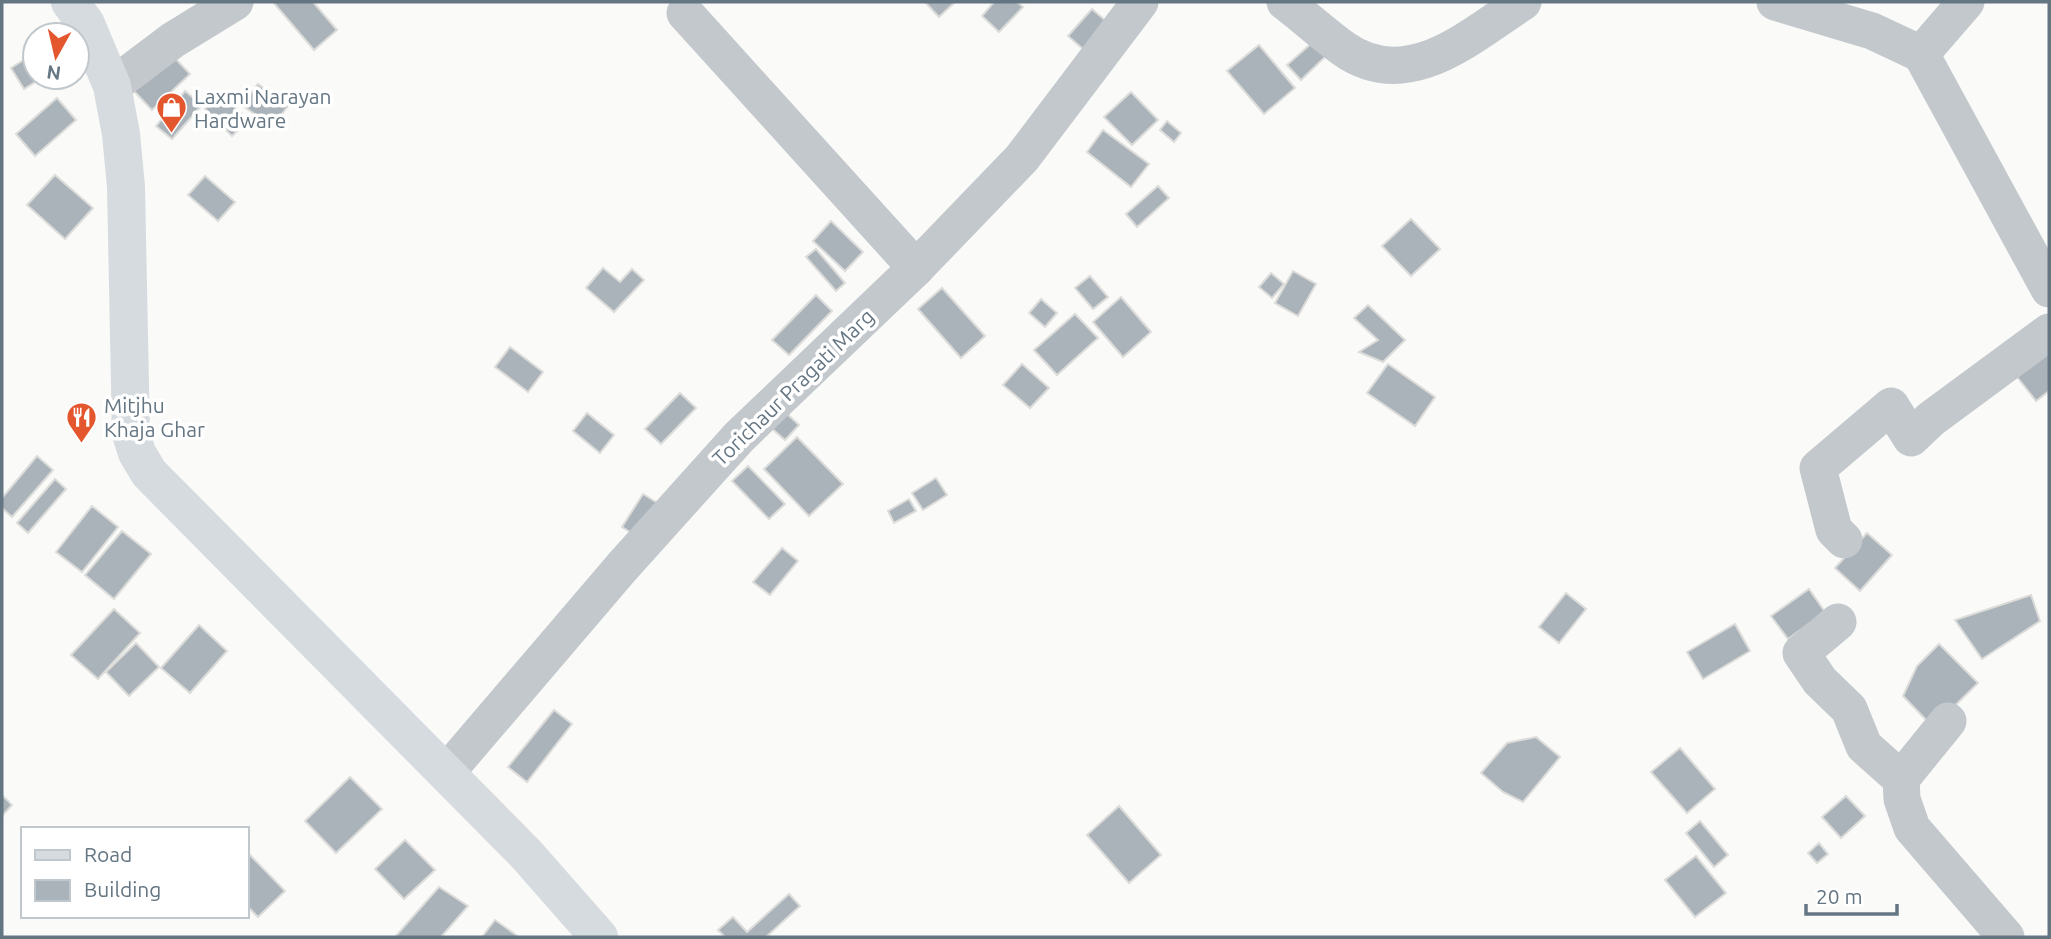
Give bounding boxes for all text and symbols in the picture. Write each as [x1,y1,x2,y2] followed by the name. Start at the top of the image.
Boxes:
[21,21,91,91] north arrow
[45,61,62,85] text: N
[194,84,332,132] place label: Laxmi Narayan Hardware
[154,91,188,135] shop icon: Laxmi Narayan Hardware
[707,304,879,470] street label: Torichaur Pragati Marg
[104,393,205,441] place label: Mitjhu Khaja Ghar
[64,400,98,444] restaurant icon: Mitjhu Khaja Ghar
[21,827,248,918] legend
[84,842,132,866] text: Road
[1806,872,1897,916] scale bar
[84,877,161,901] text: Building
[1816,884,1863,908] text: 20 m

